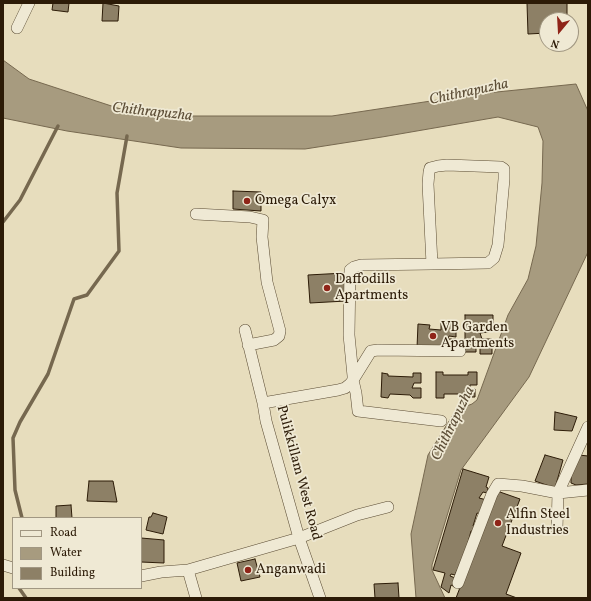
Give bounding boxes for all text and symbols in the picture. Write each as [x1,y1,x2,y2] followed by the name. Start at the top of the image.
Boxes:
[539,12,579,52] north arrow
[549,35,562,51] text: N
[428,76,510,110] water label: Chithrapuzha
[111,100,193,126] water label: Chithrapuzha
[255,193,336,209] place label: Omega Calyx
[242,196,252,206] marker: Omega Calyx
[335,272,408,304] place label: Daffodills Apartments
[322,283,332,293] marker: Daffodills Apartments
[441,320,514,352] place label: VB Garden Apartments
[428,331,438,341] marker: VB Garden Apartments
[428,384,480,464] water label: Chithrapuzha
[272,404,324,542] street label: Pulikkillam West Road
[506,507,570,540] place label: Alfin Steel Industries
[12,517,142,589] legend
[493,518,503,528] marker: Alfin Steel Industries
[50,525,77,541] text: Road
[50,545,82,561] text: Water
[256,562,326,578] place label: Anganwadi
[50,565,95,581] text: Building
[243,565,253,575] marker: Anganwadi

